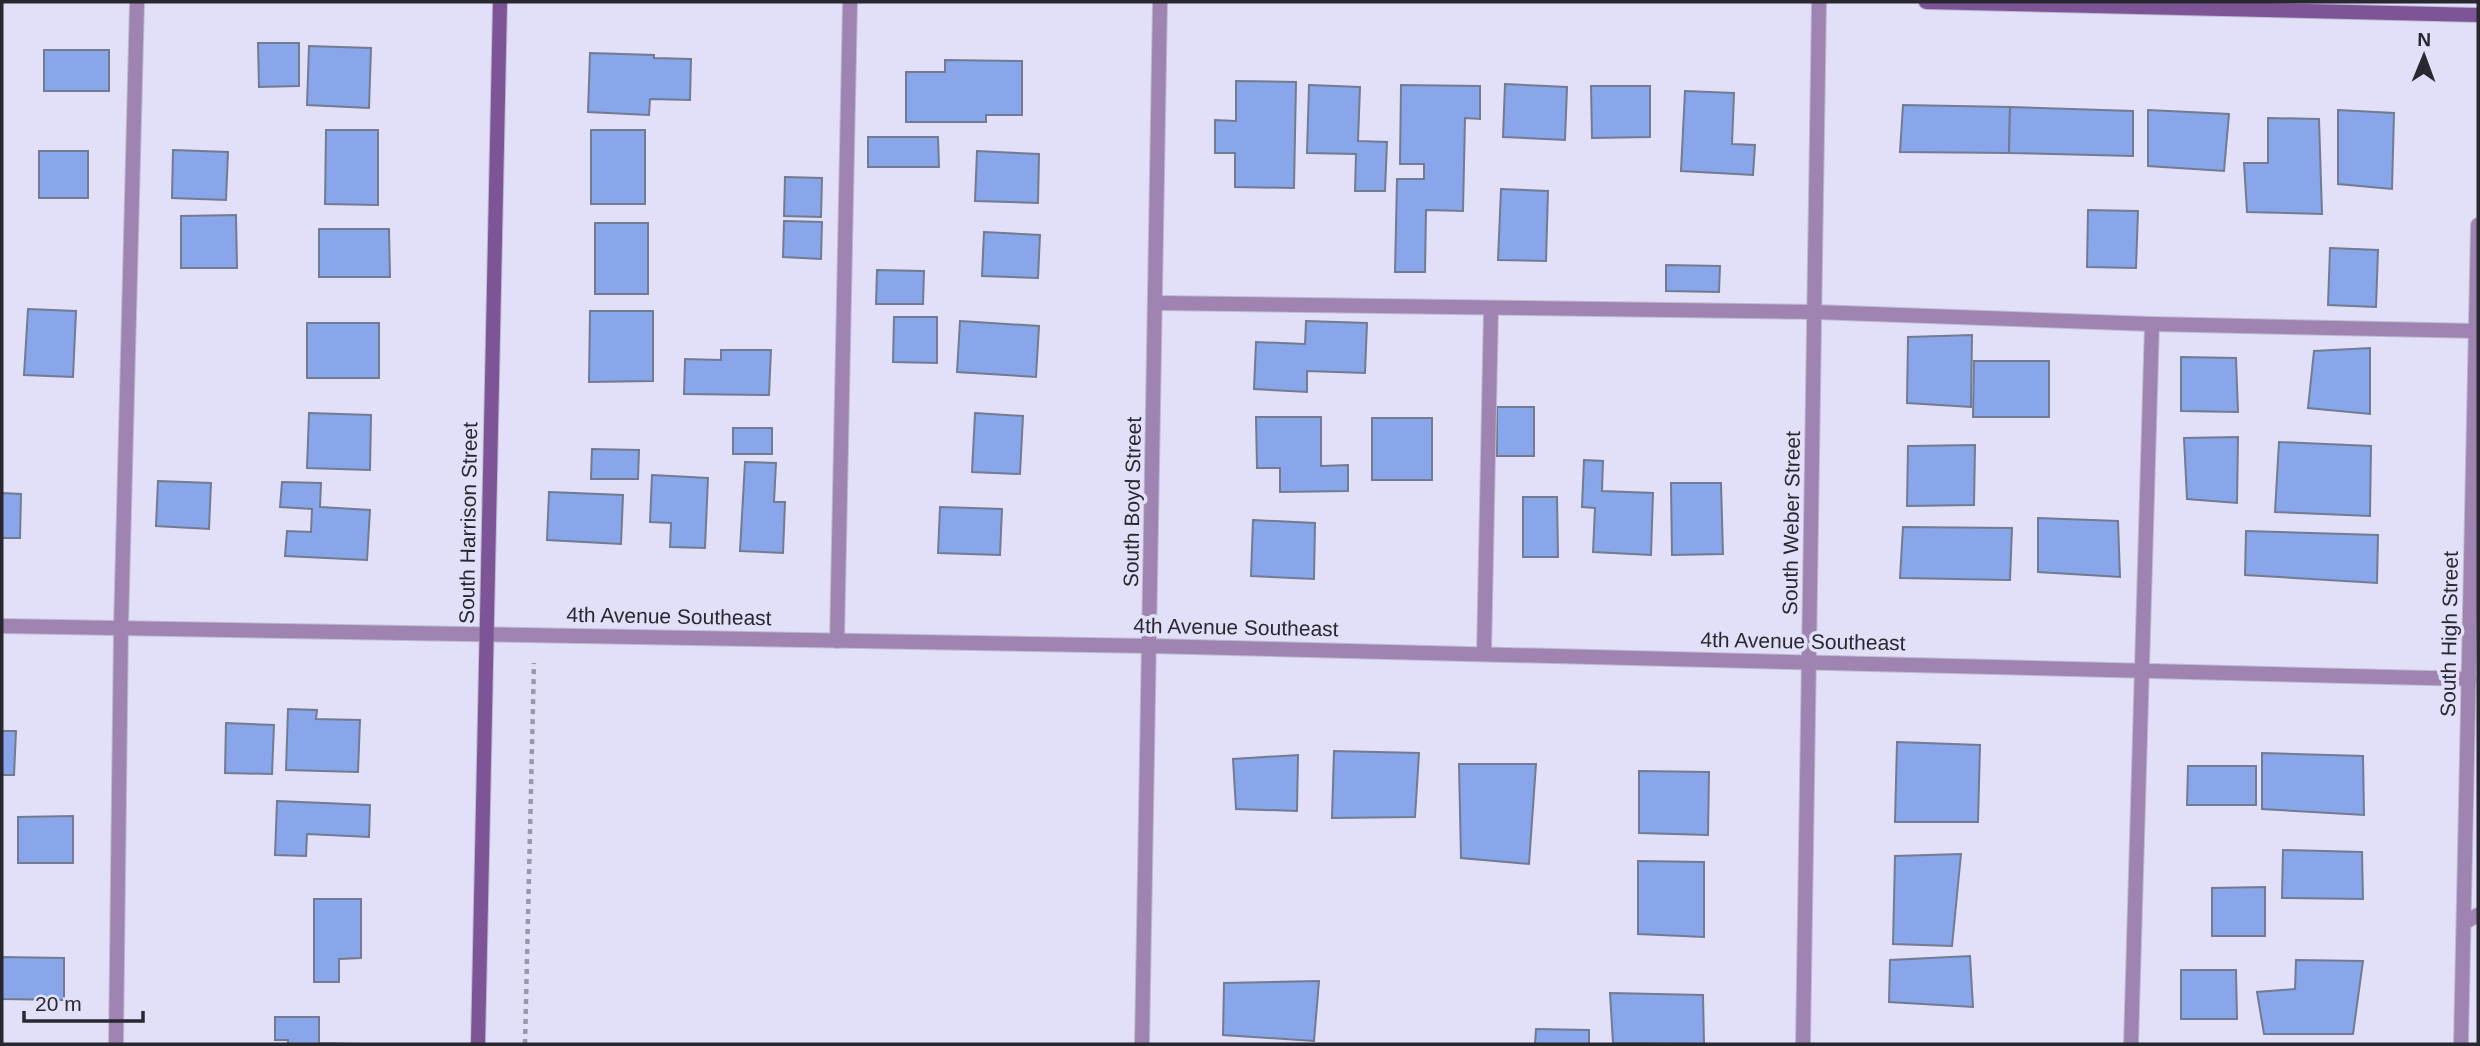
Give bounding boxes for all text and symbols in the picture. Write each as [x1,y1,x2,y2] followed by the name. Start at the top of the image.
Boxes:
[2389,21,2459,91] north arrow
[2417,29,2431,50] text: N
[1119,416,1145,587] street label: South Boyd Street
[455,422,481,624] street label: South Harrison Street
[1778,431,1804,615] street label: South Weber Street
[2436,551,2462,717] street label: South High Street
[566,603,772,629] street label: 4th Avenue Southeast
[1133,614,1339,640] street label: 4th Avenue Southeast
[1700,628,1906,654] street label: 4th Avenue Southeast
[24,979,144,1023] scale bar
[35,992,82,1015] text: 20 m

